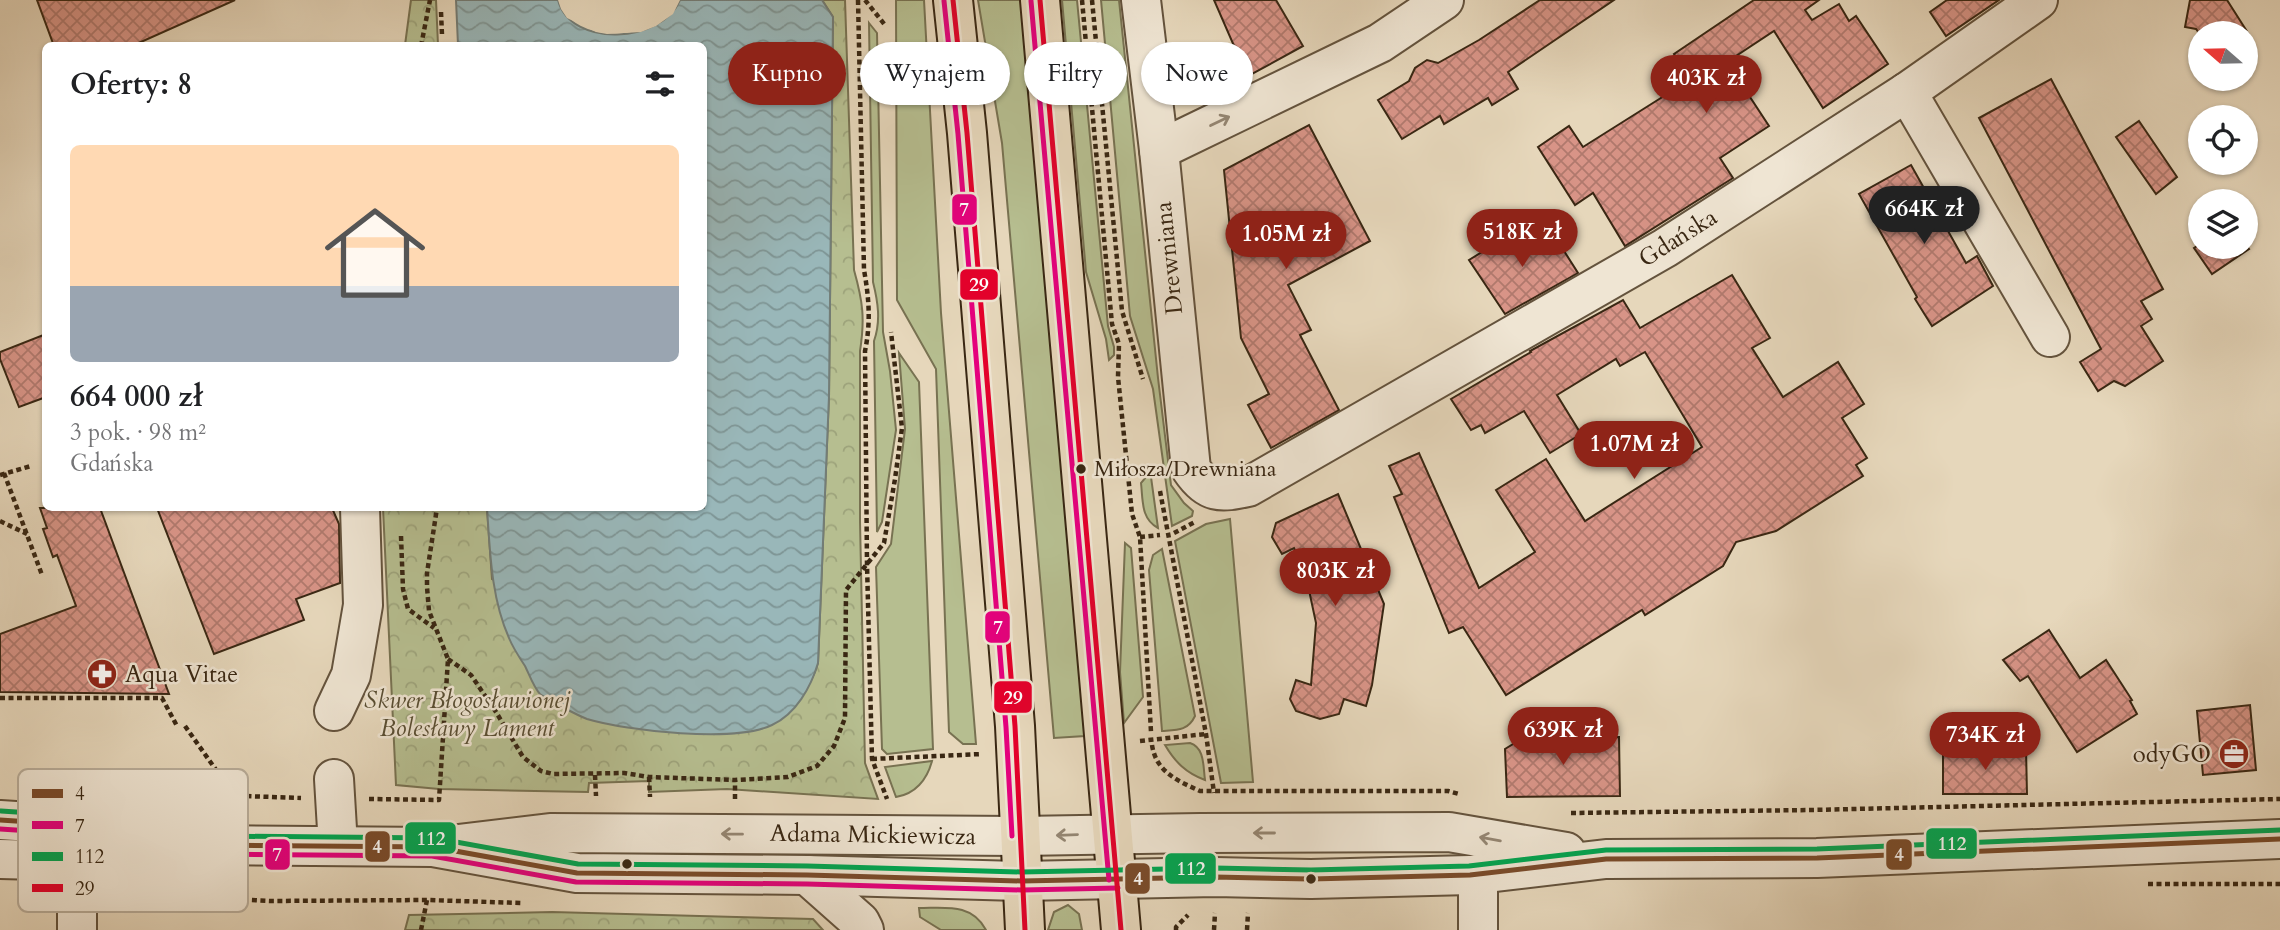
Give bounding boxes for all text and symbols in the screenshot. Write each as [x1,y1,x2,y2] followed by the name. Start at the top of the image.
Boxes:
[2188,21,2258,91] north arrow
[2188,21,2258,259] map controls
[728,42,846,105] chip: Kupno
[860,42,1010,105] chip: Wynajem
[1024,42,1127,105] chip: Filtry
[1141,42,1253,105] chip: Nowe
[1641,55,1771,115] pin: 403K zł
[1667,62,1745,93] text: 403K zł
[70,64,192,105] text: Oferty: 8
[641,65,679,103] icon: filters
[2188,105,2258,175] button: locate
[1209,113,1230,127] one-way arrow
[1859,187,1989,246] pin: 664K zł
[2188,189,2258,259] button: layers
[312,190,438,316] icon: home
[951,193,978,226] line badge: 7
[1885,193,1963,224] text: 664K zł
[959,197,969,223] text: 7
[1147,199,1191,316] street label: Drewniana
[1632,201,1724,275] street label: Gdańska
[1457,210,1587,269] pin: 518K zł
[1214,212,1358,271] pin: 1.05M zł
[1483,216,1561,247] text: 518K zł
[1241,218,1331,249] text: 1.05M zł
[959,268,999,301] line badge: 29
[969,272,989,298] text: 29
[70,376,203,417] text: 664 000 zł
[70,417,206,448] text: 3 pok. · 98 m²
[1562,421,1706,481] pin: 1.07M zł
[1589,428,1679,459] text: 1.07M zł
[70,448,153,479] text: Gdańska
[1094,454,1277,484] place label: Miłosza/Drewniana
[1074,462,1088,476] marker: Miłosza/Drewniana
[1270,548,1400,608] pin: 803K zł
[1296,555,1374,586] text: 803K zł
[984,610,1011,644] line badge: 7
[993,615,1003,641] text: 7
[85,657,119,691] pharmacy icon: Aqua Vitae
[125,658,238,691] place label: Aqua Vitae
[993,680,1033,714] line badge: 29
[364,684,571,745] park label: Skwer Błogosławionej Bolesławy Lament
[1003,685,1023,711] text: 29
[1498,708,1628,767] pin: 639K zł
[1920,712,2050,772] pin: 734K zł
[1524,714,1602,745] text: 639K zł
[1946,719,2024,750] text: 734K zł
[2217,737,2251,771] office icon: odyGO
[2133,738,2211,771] place label: odyGO
[18,769,248,912] legend
[75,781,85,807] text: 4
[75,813,85,839] text: 7
[770,817,977,853] street label: Adama Mickiewicza
[404,821,457,855] line badge: 112
[416,826,446,852] text: 112
[1252,826,1275,840] one-way arrow
[721,827,744,841] one-way arrow
[1925,827,1978,860] line badge: 112
[1056,828,1079,842] one-way arrow
[364,830,391,863] line badge: 4
[1937,831,1967,857] text: 112
[1479,832,1502,845] one-way arrow
[372,834,382,860] text: 4
[264,838,291,871] line badge: 7
[1885,838,1913,871] line badge: 4
[272,842,282,868] text: 7
[1894,842,1904,868] text: 4
[75,844,104,870] text: 112
[1164,852,1217,885] line badge: 112
[1176,856,1206,882] text: 112
[620,857,634,871] unlabelled marker
[1124,862,1151,895] line badge: 4
[1133,866,1143,892] text: 4
[1304,872,1318,886] unlabelled marker
[75,876,95,902] text: 29

